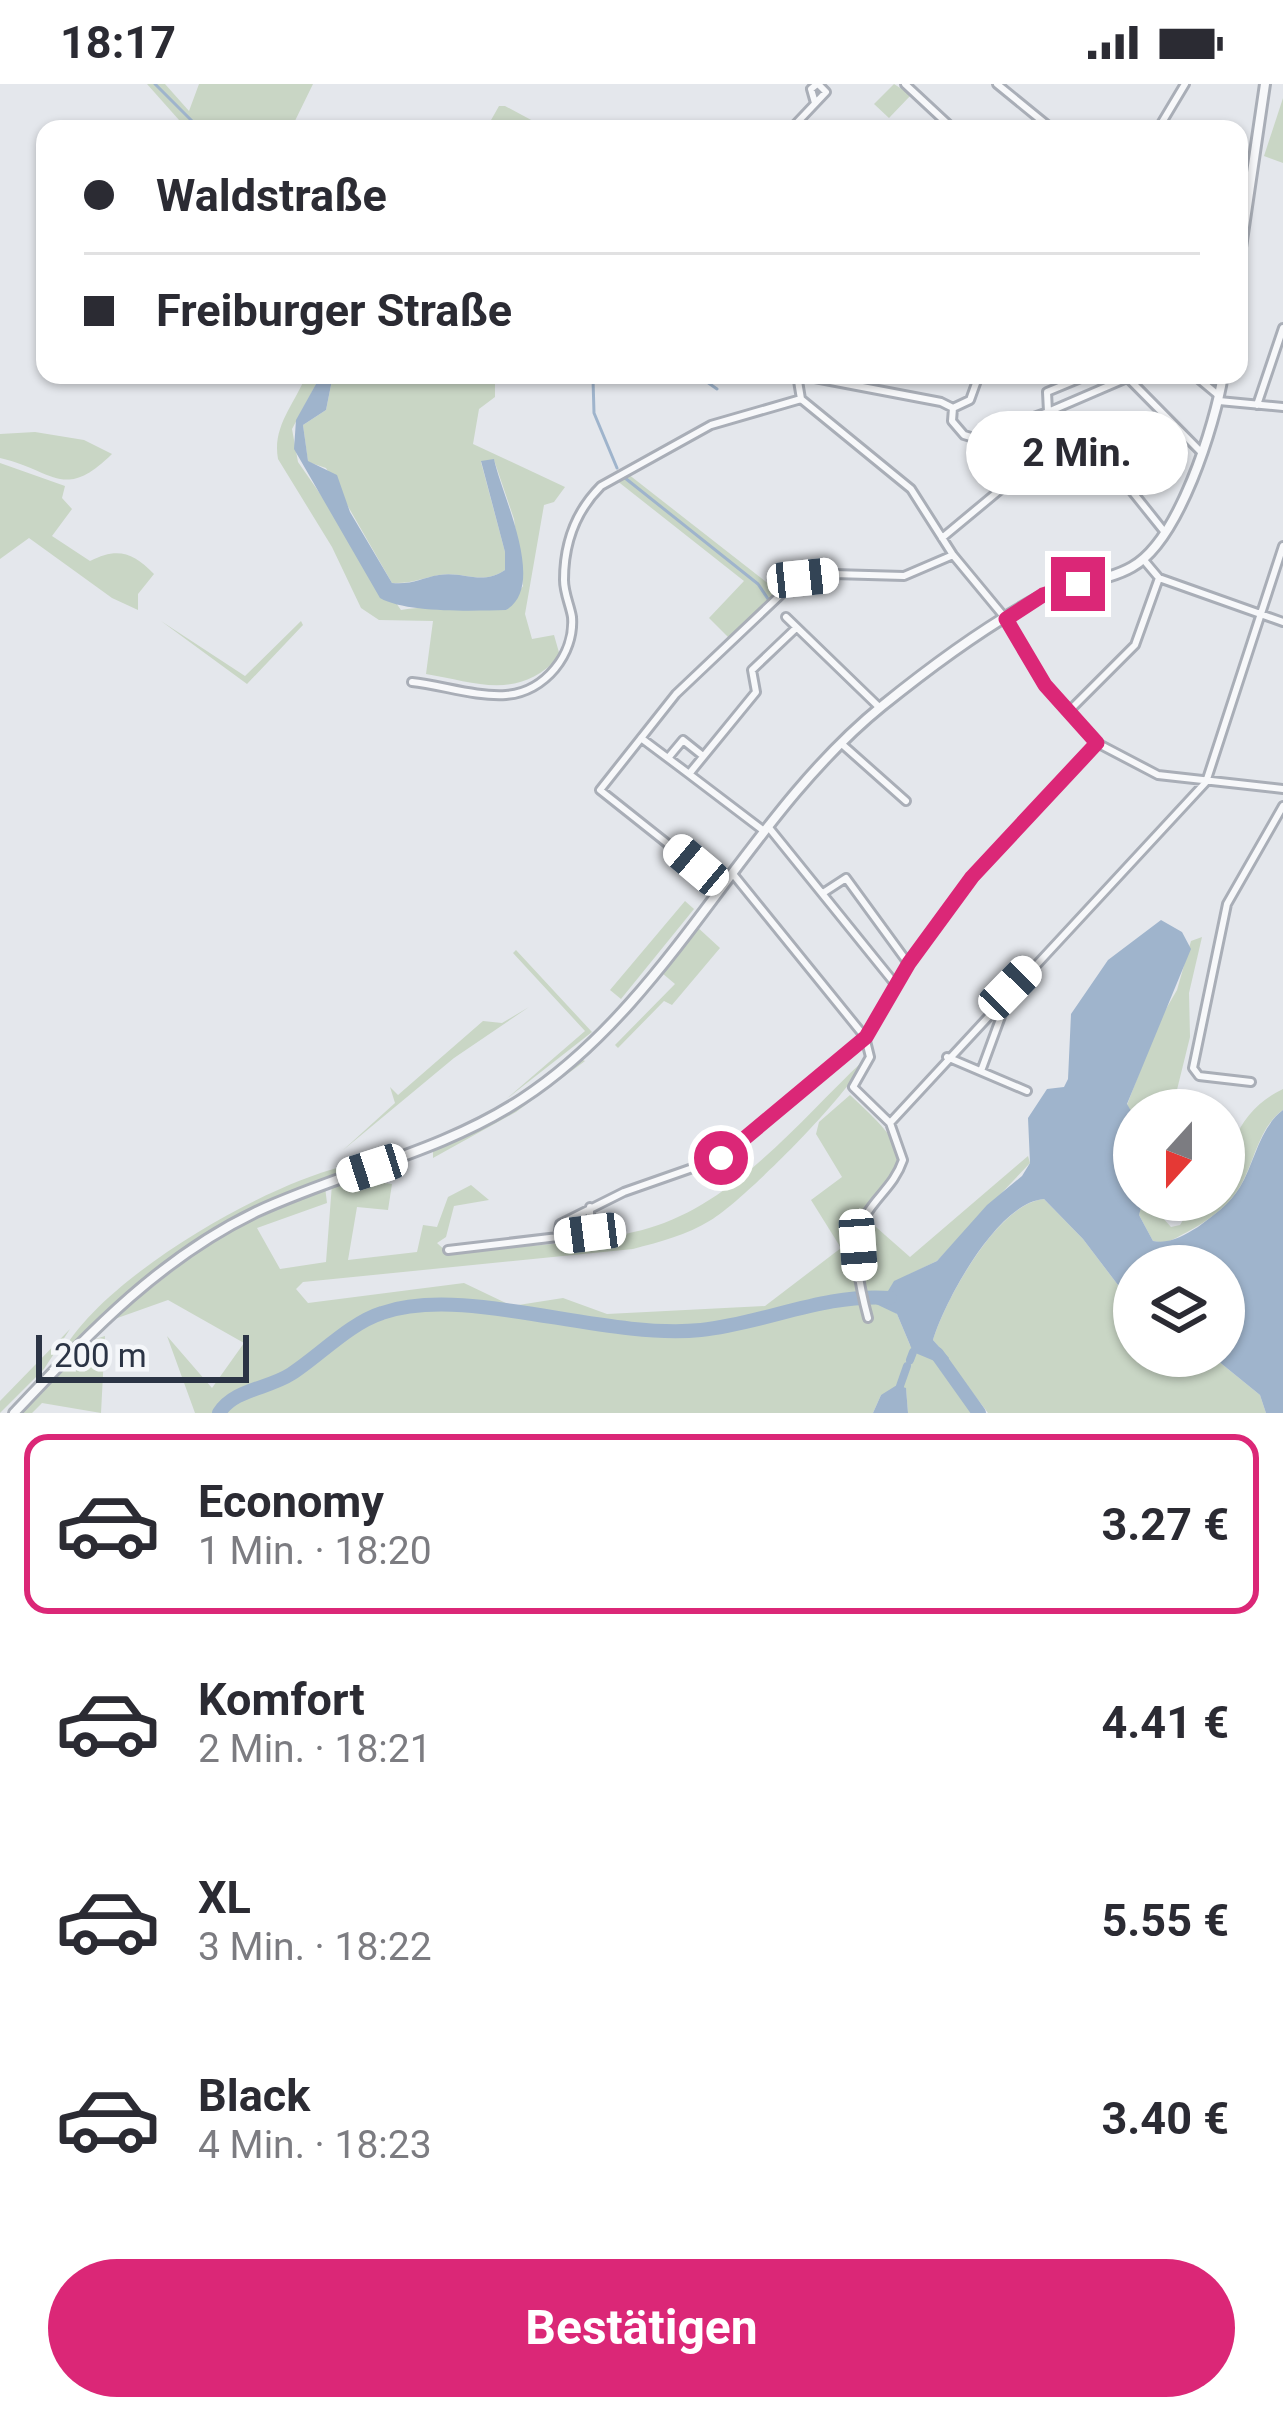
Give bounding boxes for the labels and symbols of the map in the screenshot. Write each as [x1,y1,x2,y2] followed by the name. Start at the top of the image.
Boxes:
[967,410,1189,494] callout: 2 Min.
[765,556,841,600] car
[1051,557,1105,611] route end
[657,828,735,902] car
[972,950,1048,1026] car
[1113,1089,1245,1221] north arrow
[694,1131,748,1185] route start
[332,1140,412,1196] car
[838,1208,878,1282] car
[552,1211,628,1255] car
[36,1329,249,1382] scale bar

